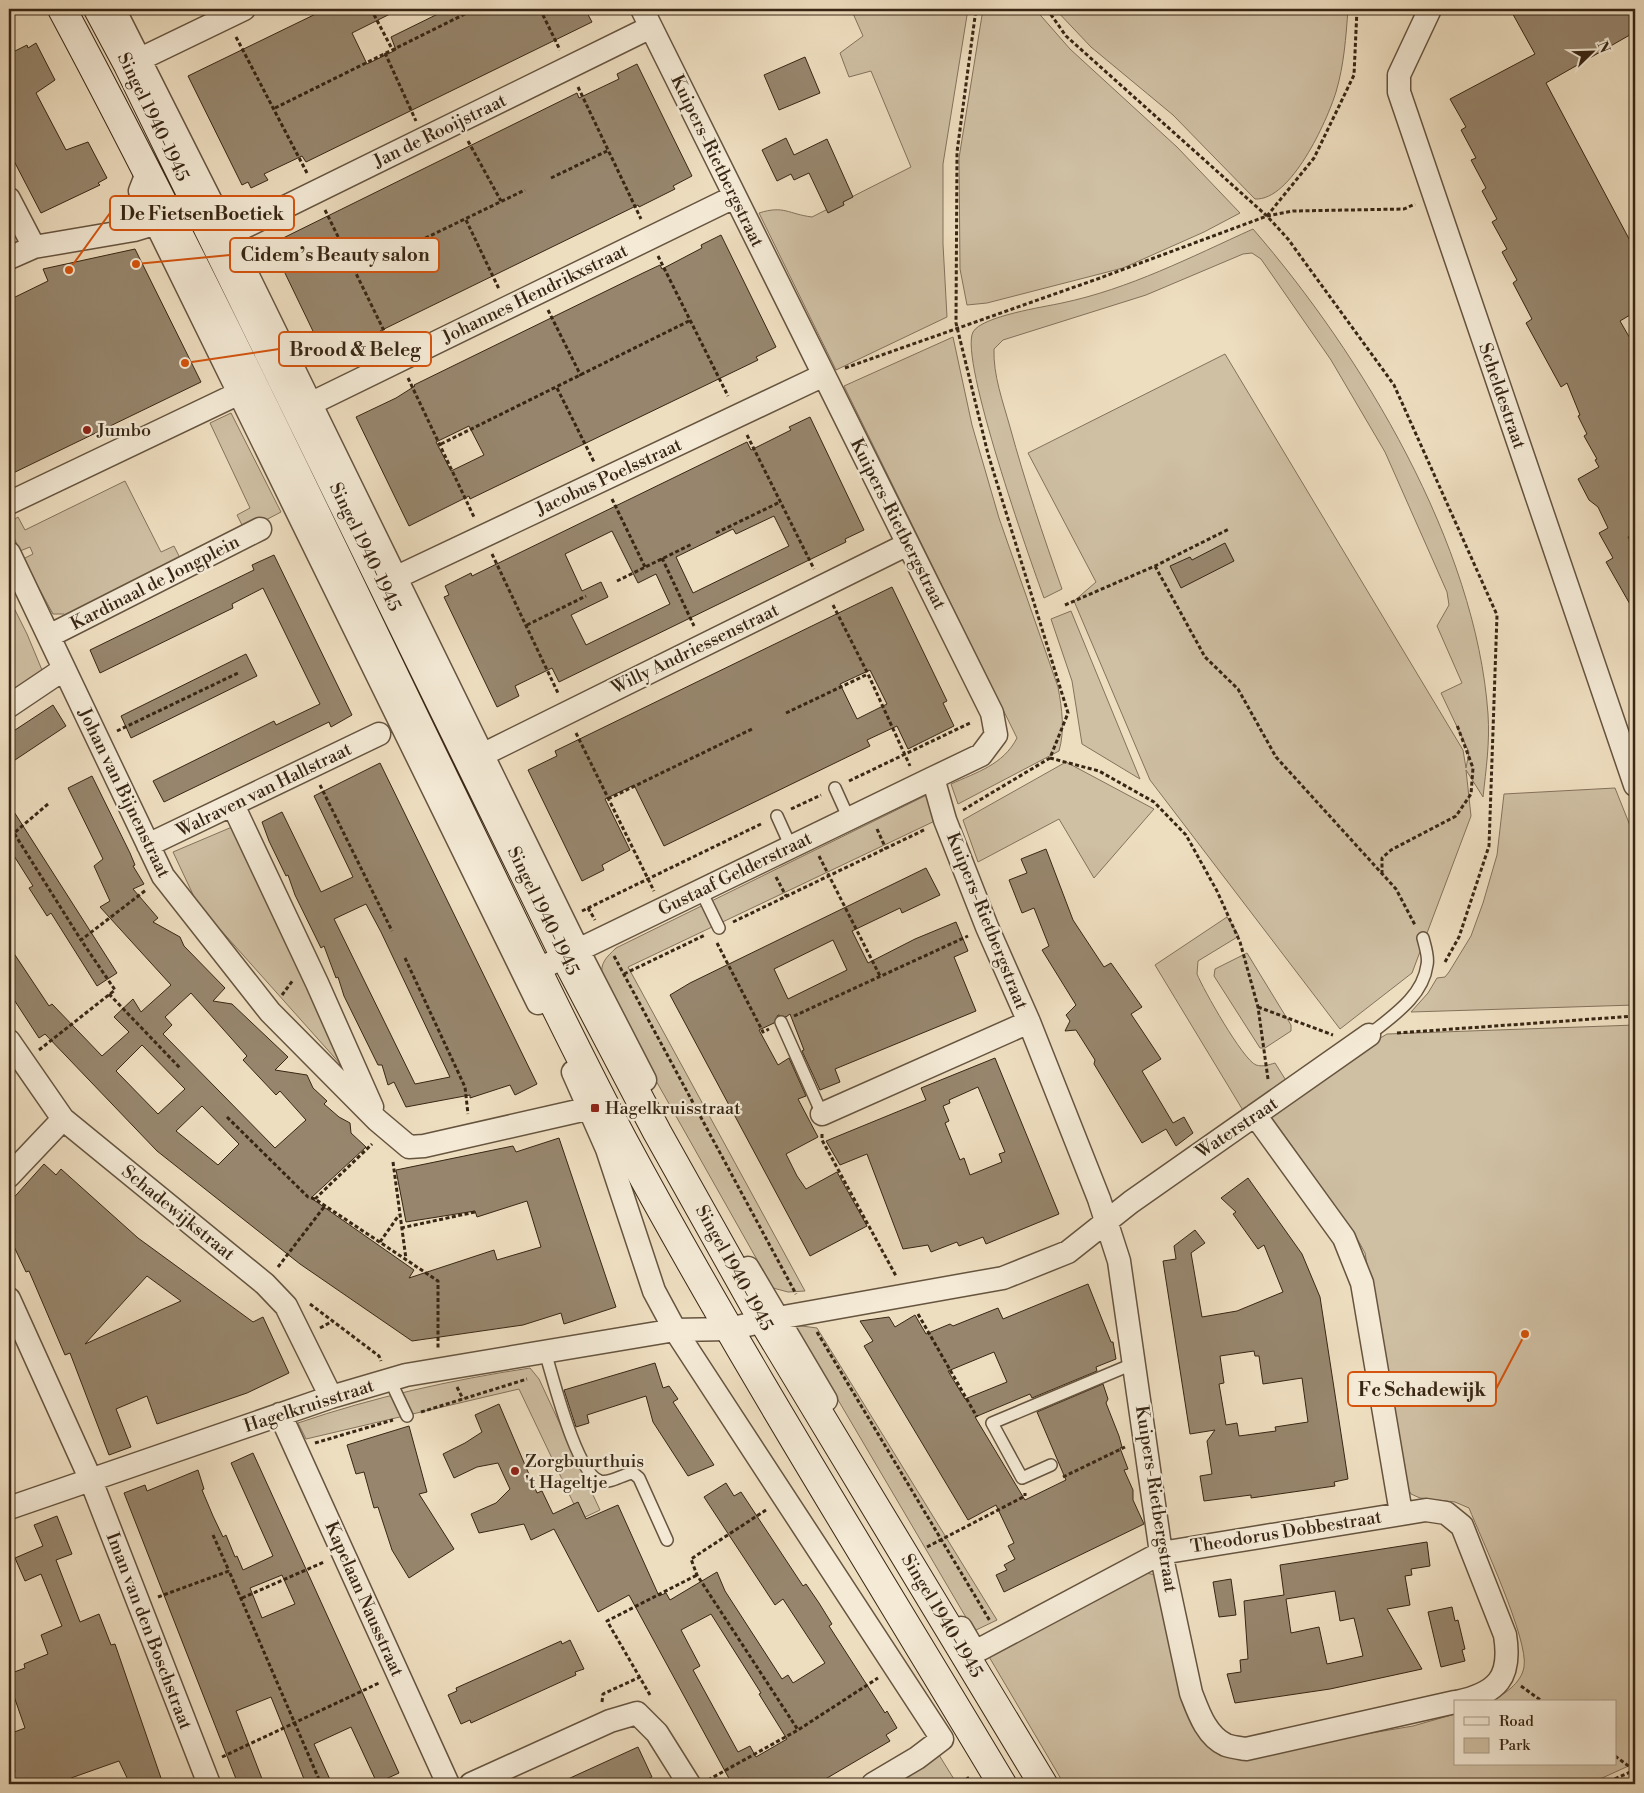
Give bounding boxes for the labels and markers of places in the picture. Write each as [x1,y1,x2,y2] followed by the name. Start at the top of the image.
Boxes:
[110,196,294,230] callout: De FietsenBoetiek
[230,238,439,272] callout: Cidem’s Beauty salon
[279,332,431,366] callout: Brood & Beleg
[96,419,151,442] place label: Jumbo
[81,424,93,436] marker: Jumbo
[605,1097,741,1120] place label: Hagelkruisstraat
[589,1102,601,1114] marker: Hagelkruisstraat
[1348,1372,1496,1406] callout: Fc Schadewijk
[525,1450,644,1494] place label: Zorgbuurthuis 't Hageltje
[509,1465,521,1477] marker: Zorgbuurthuis 't Hageltje

